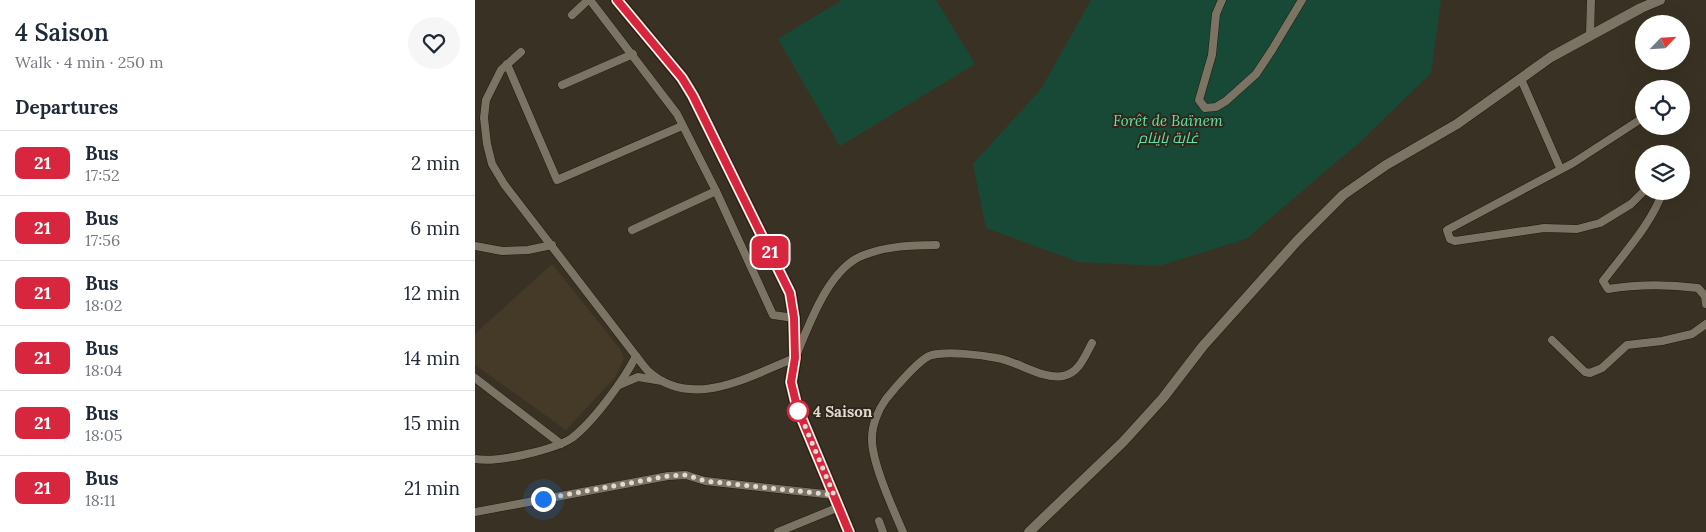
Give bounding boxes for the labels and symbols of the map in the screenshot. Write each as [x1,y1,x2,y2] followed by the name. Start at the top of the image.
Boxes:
[1635,15,1690,70] north arrow
[1113,111,1223,148] park label: Forêt de Baïnem غابة باينام
[747,236,793,268] line badge: 21
[787,400,809,422] marker: 4 Saison
[813,402,873,421] place label: 4 Saison
[531,487,556,512] your location

